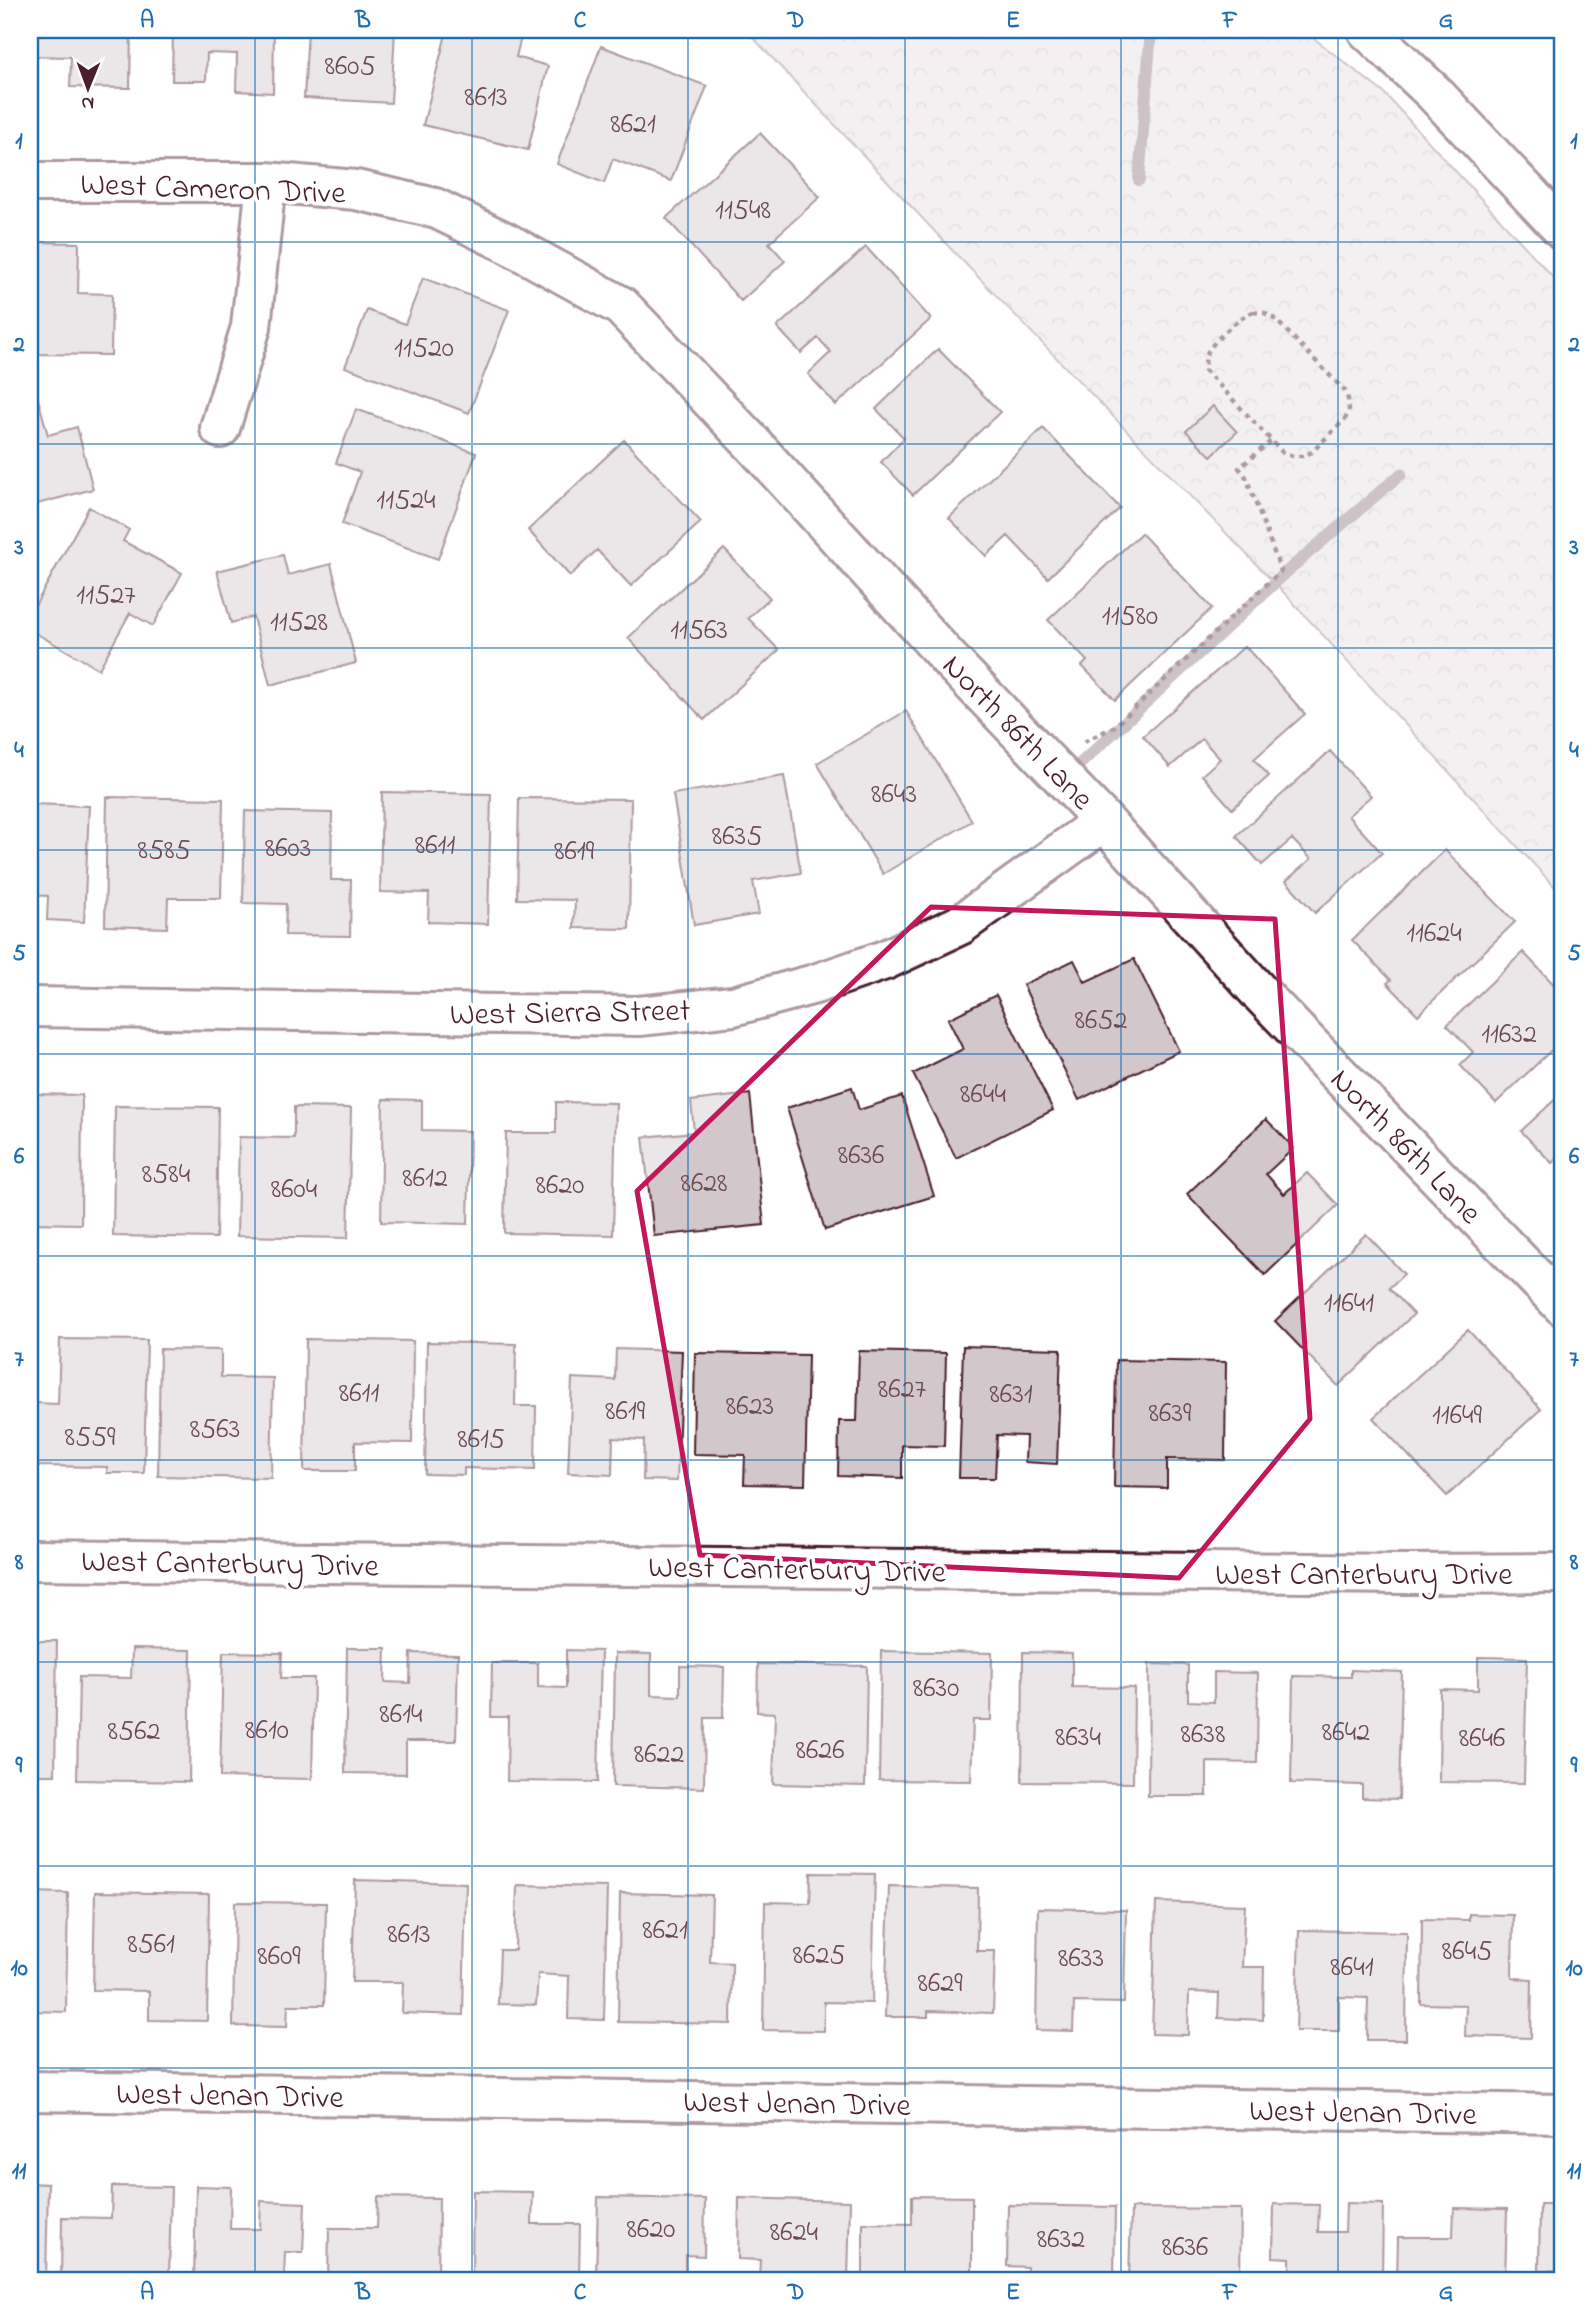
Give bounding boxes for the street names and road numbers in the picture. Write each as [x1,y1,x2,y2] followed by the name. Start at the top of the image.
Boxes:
[79,162,347,219] street label: West Cameron Drive
[930,645,1104,823] street label: North 86th Lane
[449,989,691,1040] street label: West Sierra Street
[1318,1059,1492,1237] street label: North 86th Lane
[81,1539,380,1592] street label: West Canterbury Drive
[648,1545,947,1598] street label: West Canterbury Drive
[1215,1553,1513,1600] street label: West Canterbury Drive
[116,2072,345,2123] street label: West Jenan Drive
[683,2080,912,2131] street label: West Jenan Drive
[1249,2089,1478,2140] street label: West Jenan Drive

